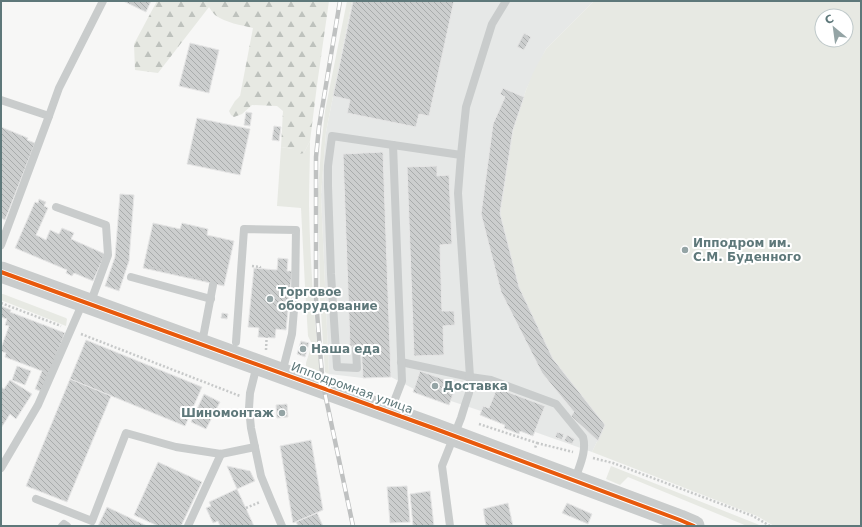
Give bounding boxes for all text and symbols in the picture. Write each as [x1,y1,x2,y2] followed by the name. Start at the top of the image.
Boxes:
[814,8,854,48] north arrow
[823,12,836,27] text: С
[693,236,801,264] place label: Ипподром им. С.М. Буденного
[680,245,690,255] marker: Ипподром им. С.М. Буденного
[278,285,378,313] place label: Торговое оборудование
[265,294,275,304] marker: Торговое оборудование
[311,342,380,356] place label: Наша еда
[298,344,308,354] marker: Наша еда
[289,359,415,417] street label: Ипподромная улица
[443,379,508,393] place label: Доставка
[430,381,440,391] marker: Доставка
[181,406,274,420] place label: Шиномонтаж
[277,408,287,418] marker: Шиномонтаж

